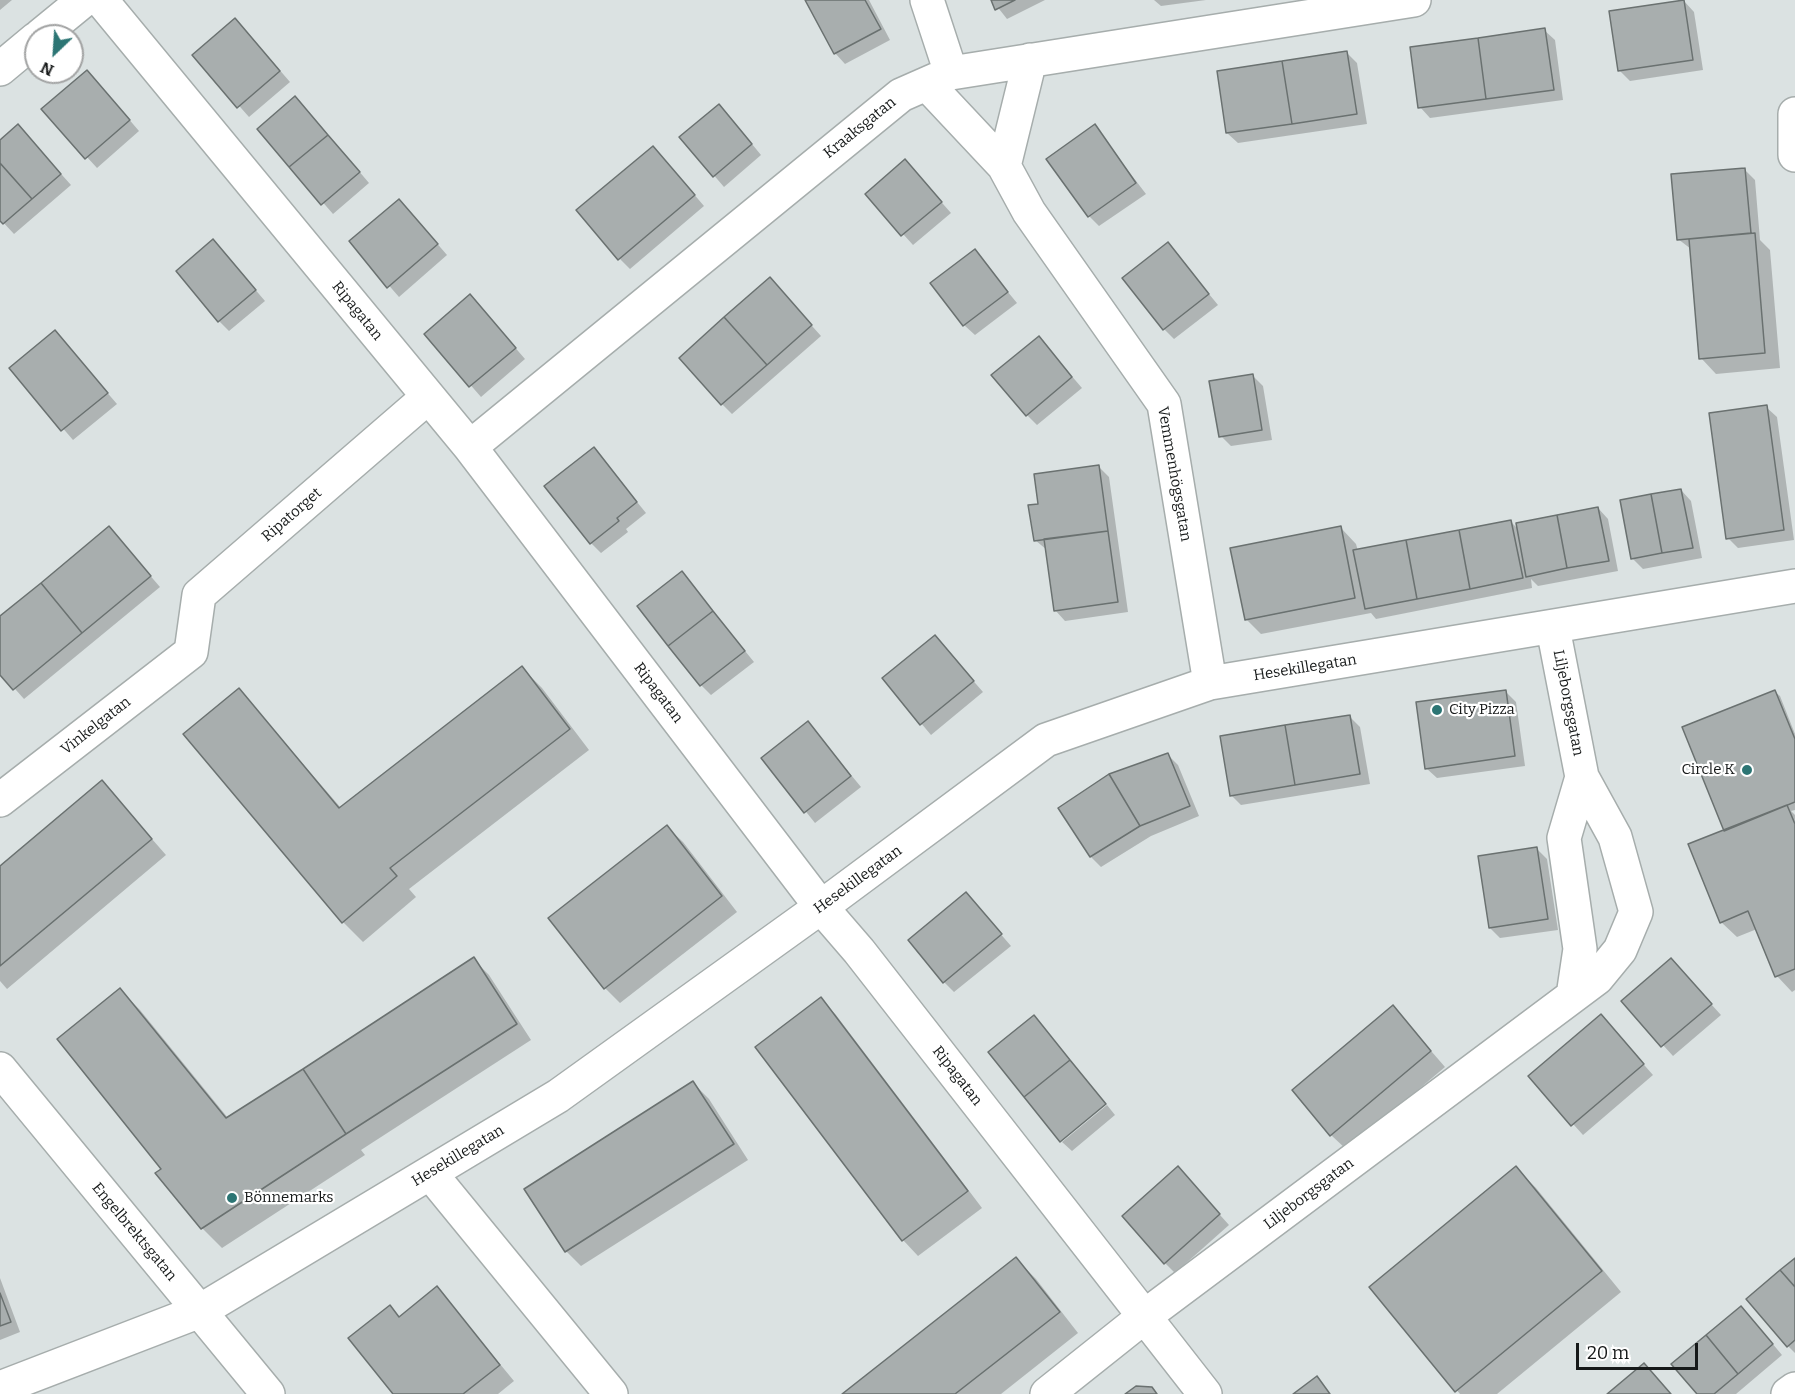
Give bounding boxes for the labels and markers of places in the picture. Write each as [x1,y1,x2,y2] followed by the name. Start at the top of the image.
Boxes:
[1449,701,1515,719] place label: City Pizza
[1430,703,1444,717] marker: City Pizza
[1681,761,1735,779] place label: Circle K
[1740,763,1754,777] marker: Circle K
[244,1189,333,1207] place label: Bönnemarks
[225,1191,239,1205] marker: Bönnemarks

